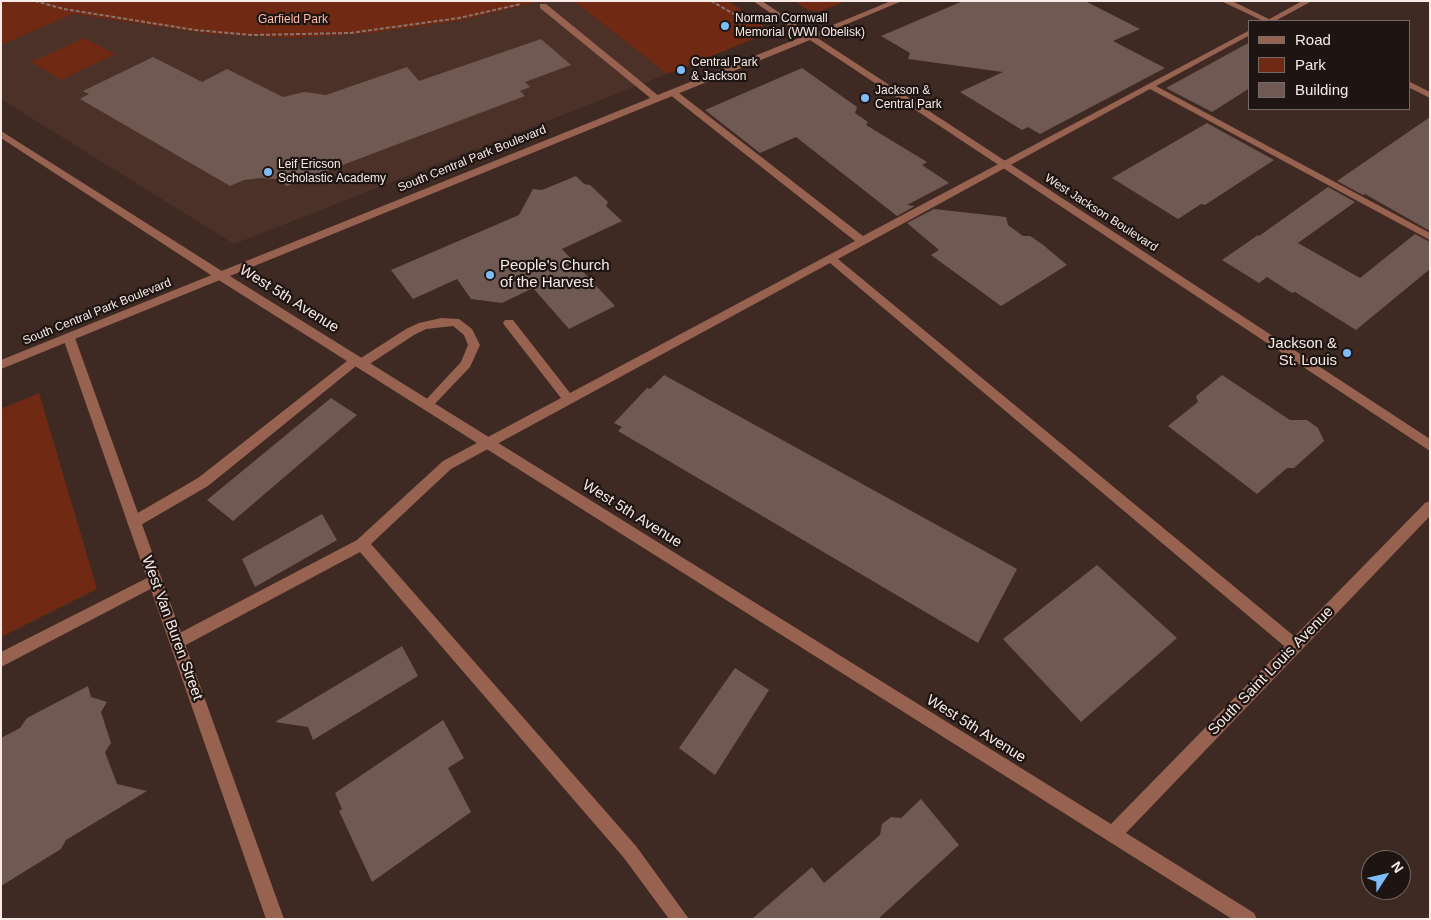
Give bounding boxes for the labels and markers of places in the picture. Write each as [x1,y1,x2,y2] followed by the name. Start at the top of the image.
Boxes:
[735,12,865,40] place label: Norman Cornwall Memorial (WWI Obelisk)
[719,20,731,32] marker: Norman Cornwall Memorial (WWI Obelisk)
[691,56,758,84] place label: Central Park & Jackson
[675,64,687,76] marker: Central Park & Jackson
[875,84,942,112] place label: Jackson & Central Park
[859,92,871,104] marker: Jackson & Central Park
[278,158,386,186] place label: Leif Ericson Scholastic Academy
[262,166,274,178] marker: Leif Ericson Scholastic Academy
[500,257,610,292] place label: People's Church of the Harvest
[484,269,496,281] marker: People's Church of the Harvest
[1268,335,1337,370] place label: Jackson & St. Louis
[1341,347,1353,359] marker: Jackson & St. Louis

